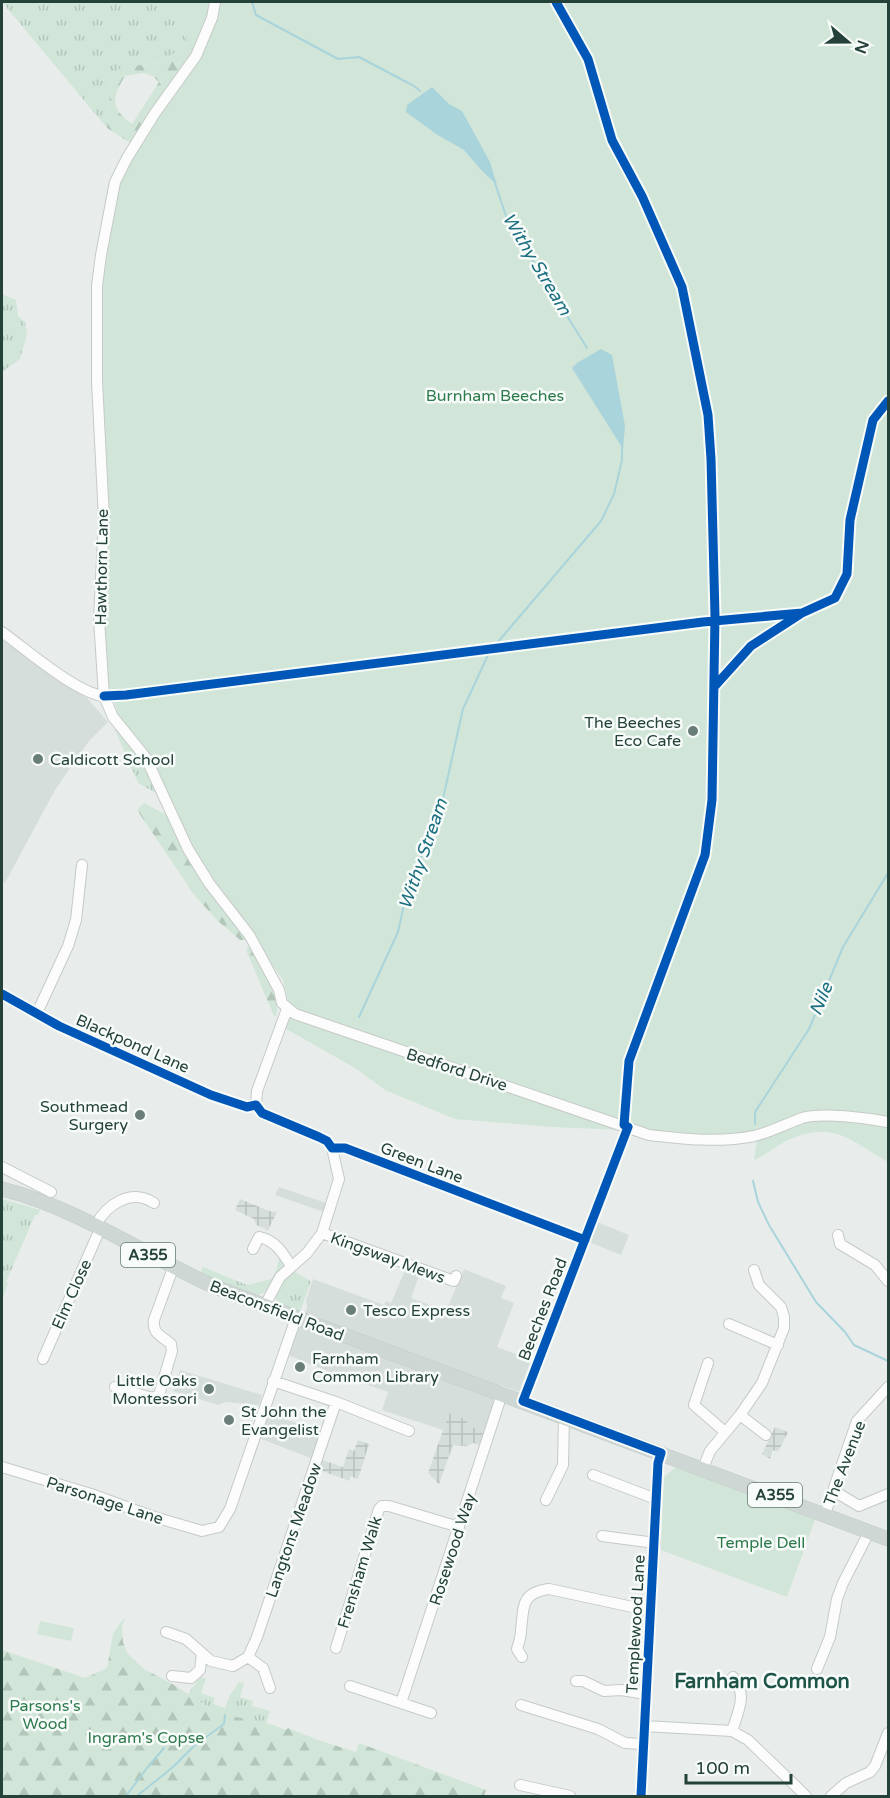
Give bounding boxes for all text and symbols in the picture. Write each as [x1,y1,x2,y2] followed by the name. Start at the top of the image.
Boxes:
[818,12,878,72] north arrow
[850,37,873,56] text: N
[498,209,576,320] water label: Withy Stream
[426,386,564,406] park label: Burnham Beeches
[91,509,113,625] street label: Hawthorn Lane
[584,713,681,751] place label: The Beeches Eco Cafe
[686,724,700,738] marker: The Beeches Eco Cafe
[50,750,174,770] place label: Caldicott School
[31,752,45,766] marker: Caldicott School
[394,795,452,912] water label: Withy Stream
[804,979,838,1019] water label: Nile
[73,1010,192,1078] street label: Blackpond Lane
[404,1044,510,1096] street label: Bedford Drive
[40,1097,128,1135] place label: Southmead Surgery
[133,1108,147,1122] marker: Southmead Surgery
[377,1138,466,1188] street label: Green Lane
[327,1228,448,1288] street label: Kingsway Mews
[121,1243,175,1267] road number: A355
[514,1255,572,1364] street label: Beeches Road
[48,1256,96,1333] street label: Elm Close
[207,1276,347,1346] street label: Beaconsfield Road
[363,1301,470,1321] place label: Tesco Express
[344,1303,358,1317] marker: Tesco Express
[312,1349,439,1387] place label: Farnham Common Library
[293,1360,307,1374] marker: Farnham Common Library
[112,1371,197,1409] place label: Little Oaks Montessori
[202,1382,216,1396] marker: Little Oaks Montessori
[241,1402,327,1440] place label: St John the Evangelist
[222,1413,236,1427] marker: St John the Evangelist
[819,1418,870,1509] street label: The Avenue
[262,1460,326,1600] street label: Langtons Meadow
[44,1473,166,1529] street label: Parsonage Lane
[748,1483,802,1507] road number: A355
[425,1490,481,1608] street label: Rosewood Way
[333,1513,387,1631] street label: Frensham Walk
[717,1533,805,1553] park label: Temple Dell
[622,1554,650,1694] street label: Templewood Lane
[674,1670,850,1694] district label: Farnham Common
[9,1696,81,1734] park label: Parsons's Wood
[88,1728,204,1748] park label: Ingram's Copse
[686,1747,791,1785] scale bar
[695,1757,750,1779] text: 100 m

